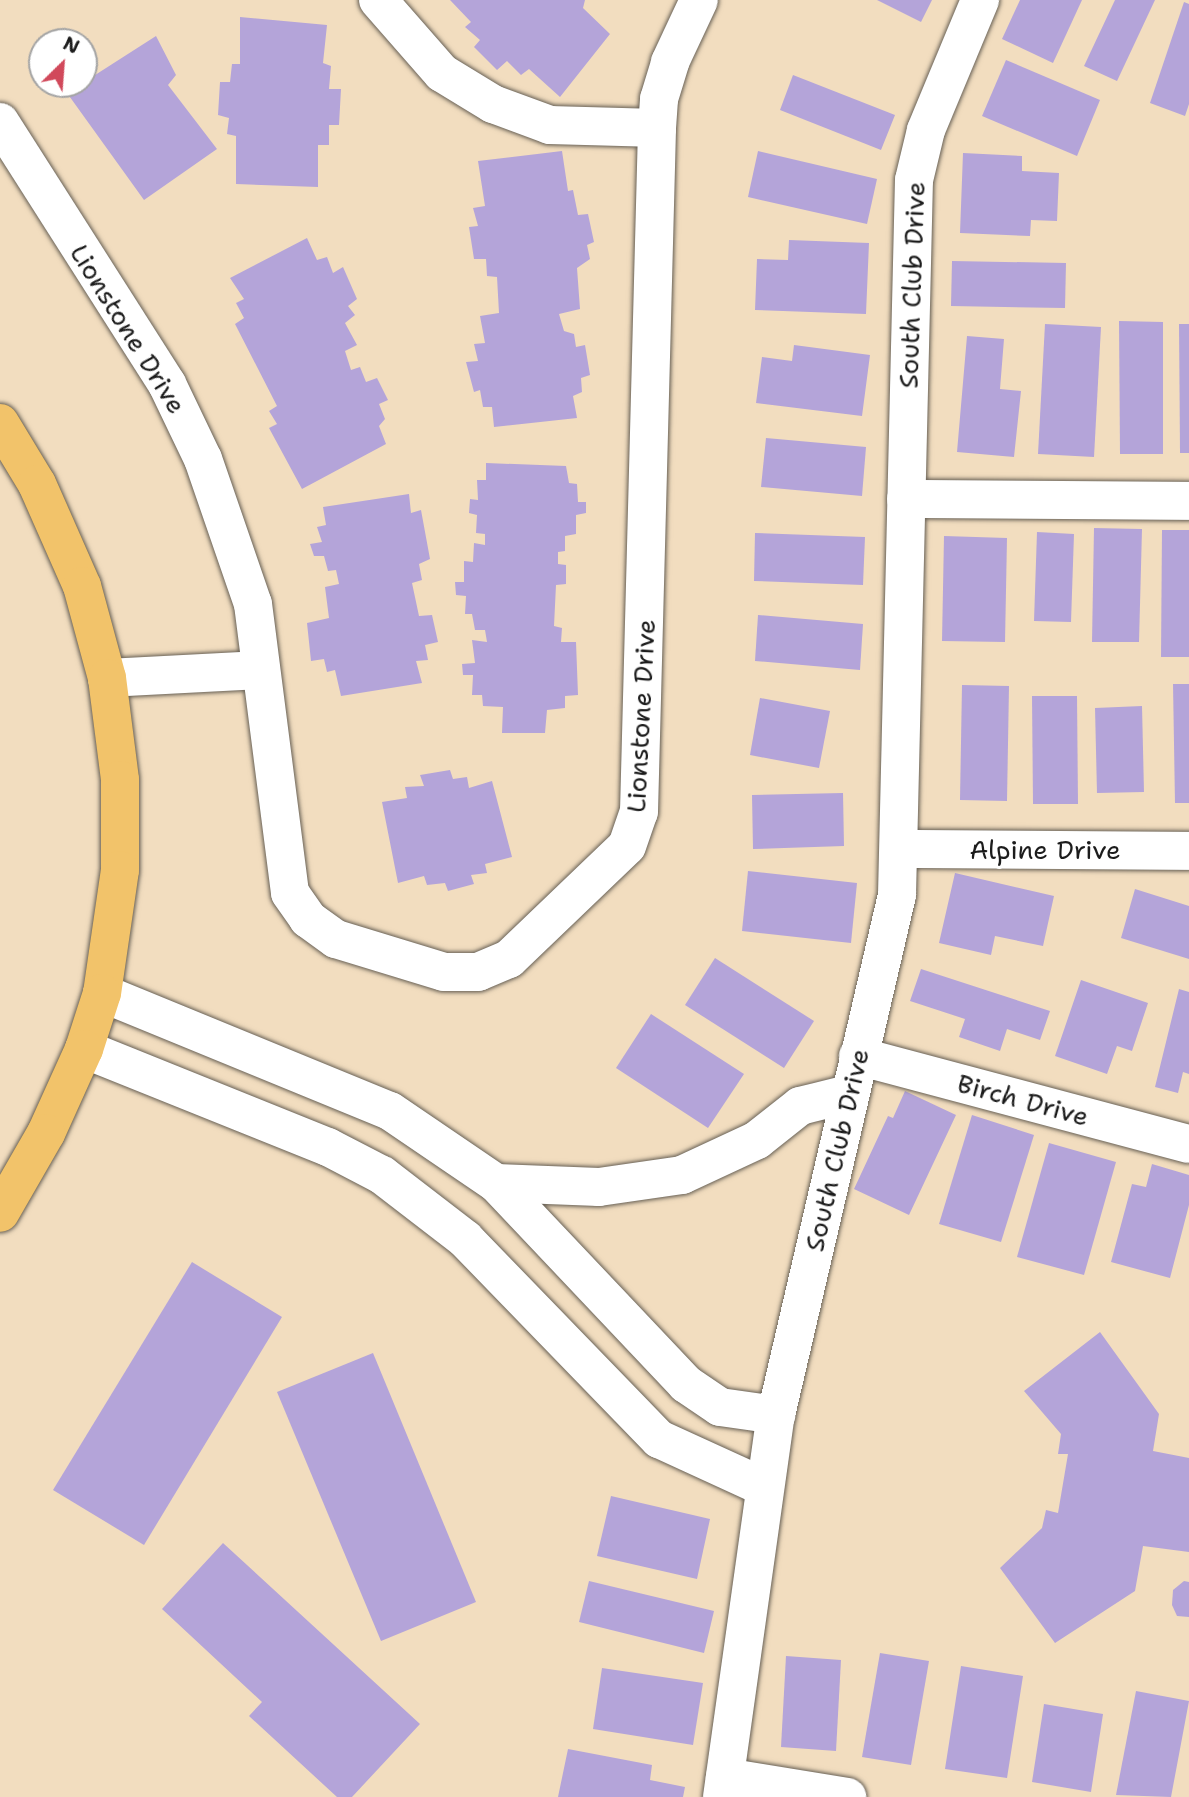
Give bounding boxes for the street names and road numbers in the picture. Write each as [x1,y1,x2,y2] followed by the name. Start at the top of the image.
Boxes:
[893,181,931,389] street label: South Club Drive
[63,239,193,419] street label: Lionstone Drive
[620,618,662,814] street label: Lionstone Drive
[969,834,1121,866] street label: Alpine Drive
[799,1046,875,1254] street label: South Club Drive
[954,1067,1092,1133] street label: Birch Drive

